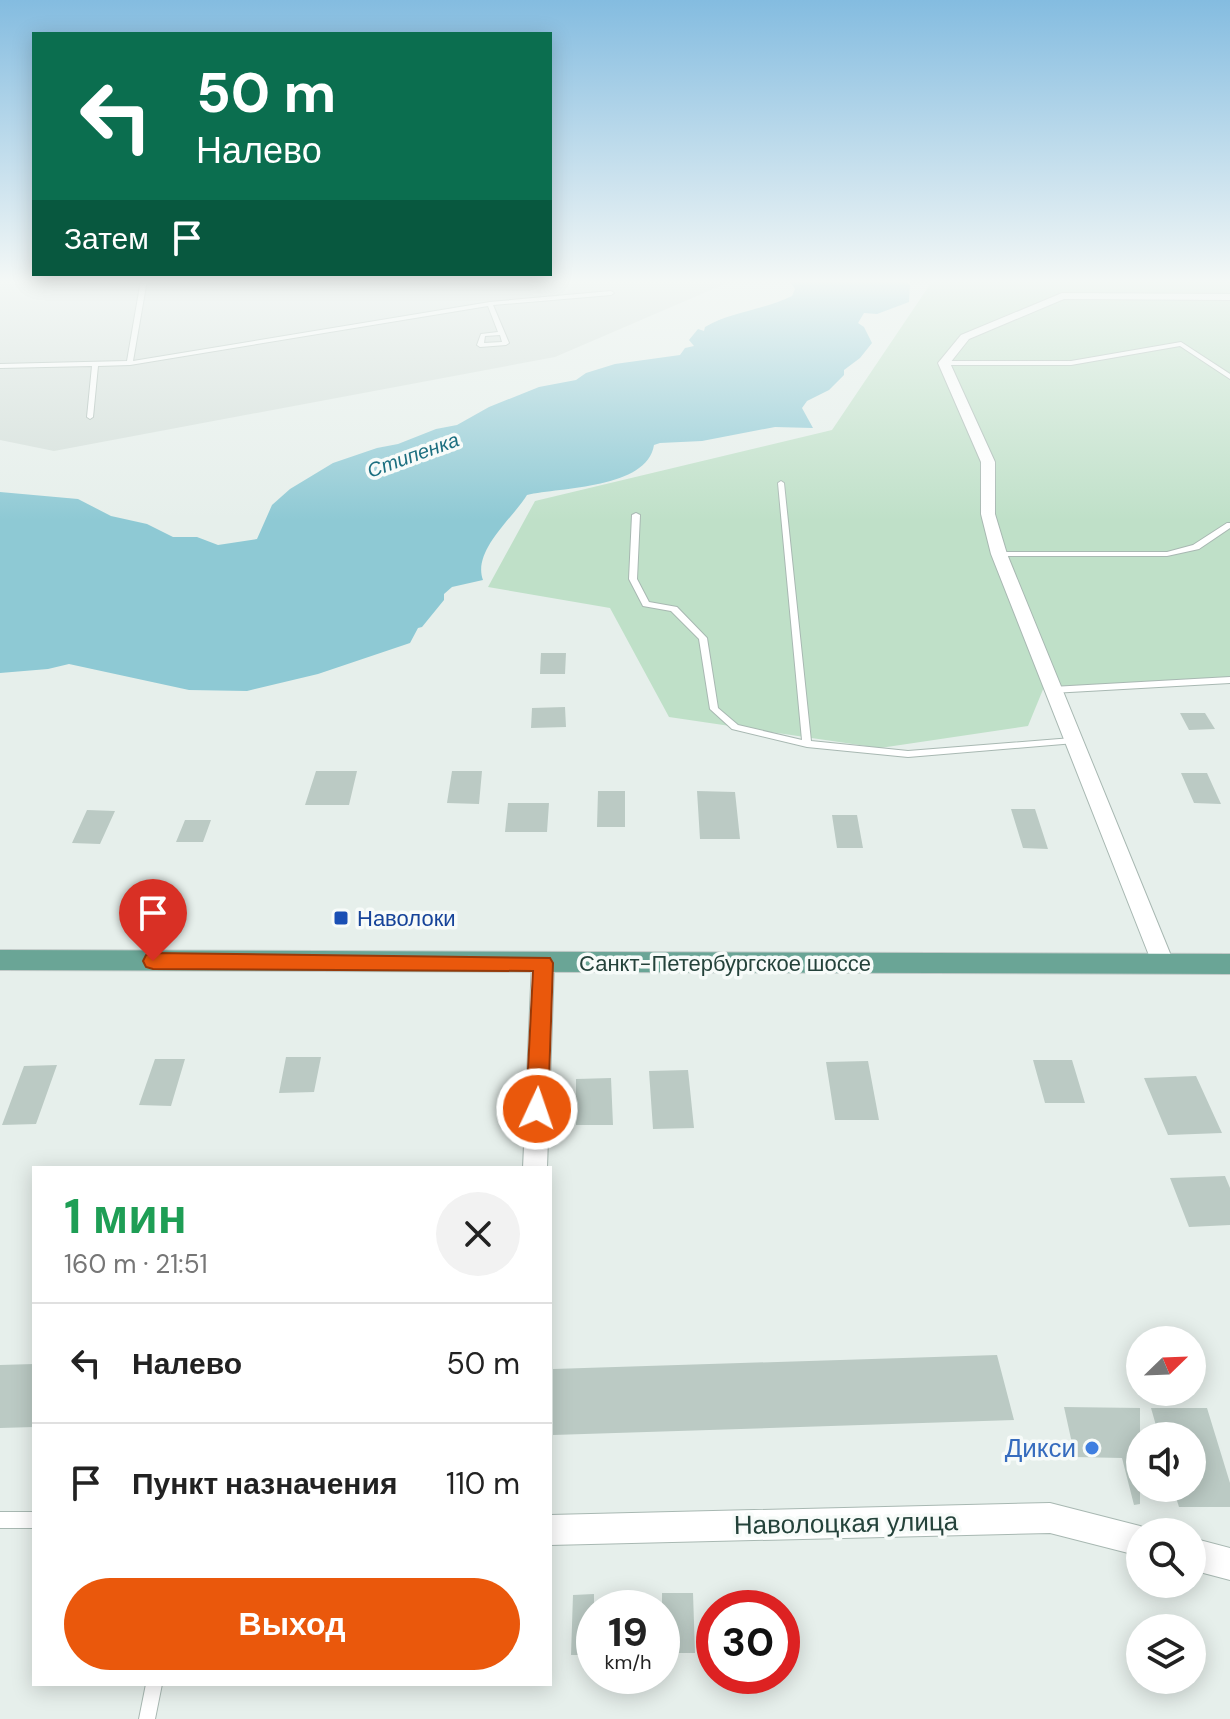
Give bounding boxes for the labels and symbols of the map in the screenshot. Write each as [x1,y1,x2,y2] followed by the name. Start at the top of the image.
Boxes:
[363,426,463,484] water label: Стипенка
[119,879,187,961] pin
[357,904,456,933] place label: Наволоки
[332,909,350,927] marker: Наволоки
[579,949,871,978] street label: Санкт-Петербургское шоссе
[495,1067,579,1151] position arrow
[1126,1326,1206,1406] north arrow
[1005,1431,1076,1465] place label: Дикси
[1083,1439,1101,1457] marker: Дикси
[734,1504,959,1542] street label: Наволоцкая улица
[696,1590,800,1694] speed limit sign: 30

